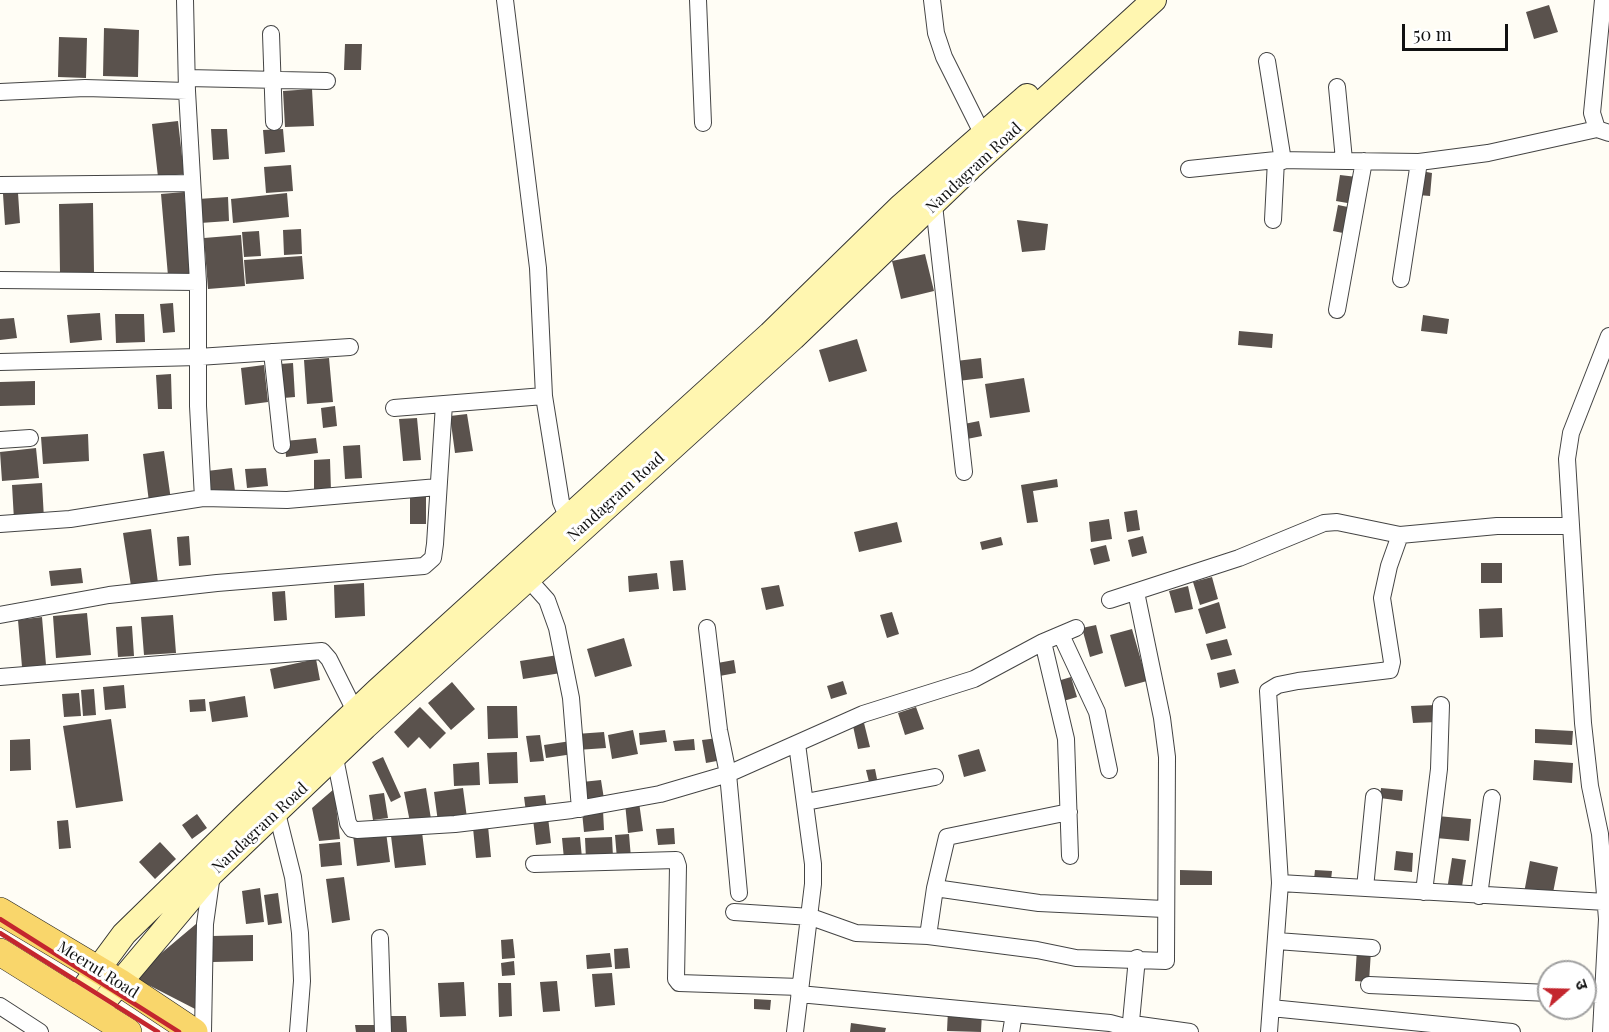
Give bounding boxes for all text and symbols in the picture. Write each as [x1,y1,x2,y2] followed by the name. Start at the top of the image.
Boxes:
[1405,12,1512,50] scale bar
[1413,22,1452,46] text: 50 m
[922,119,1026,217] street label: Nandagram Road
[564,448,668,546] street label: Nandagram Road
[208,779,312,877] street label: Nandagram Road
[54,937,142,1003] street label: Meerut Road
[1537,960,1597,1020] north arrow
[1571,976,1594,992] text: उ

